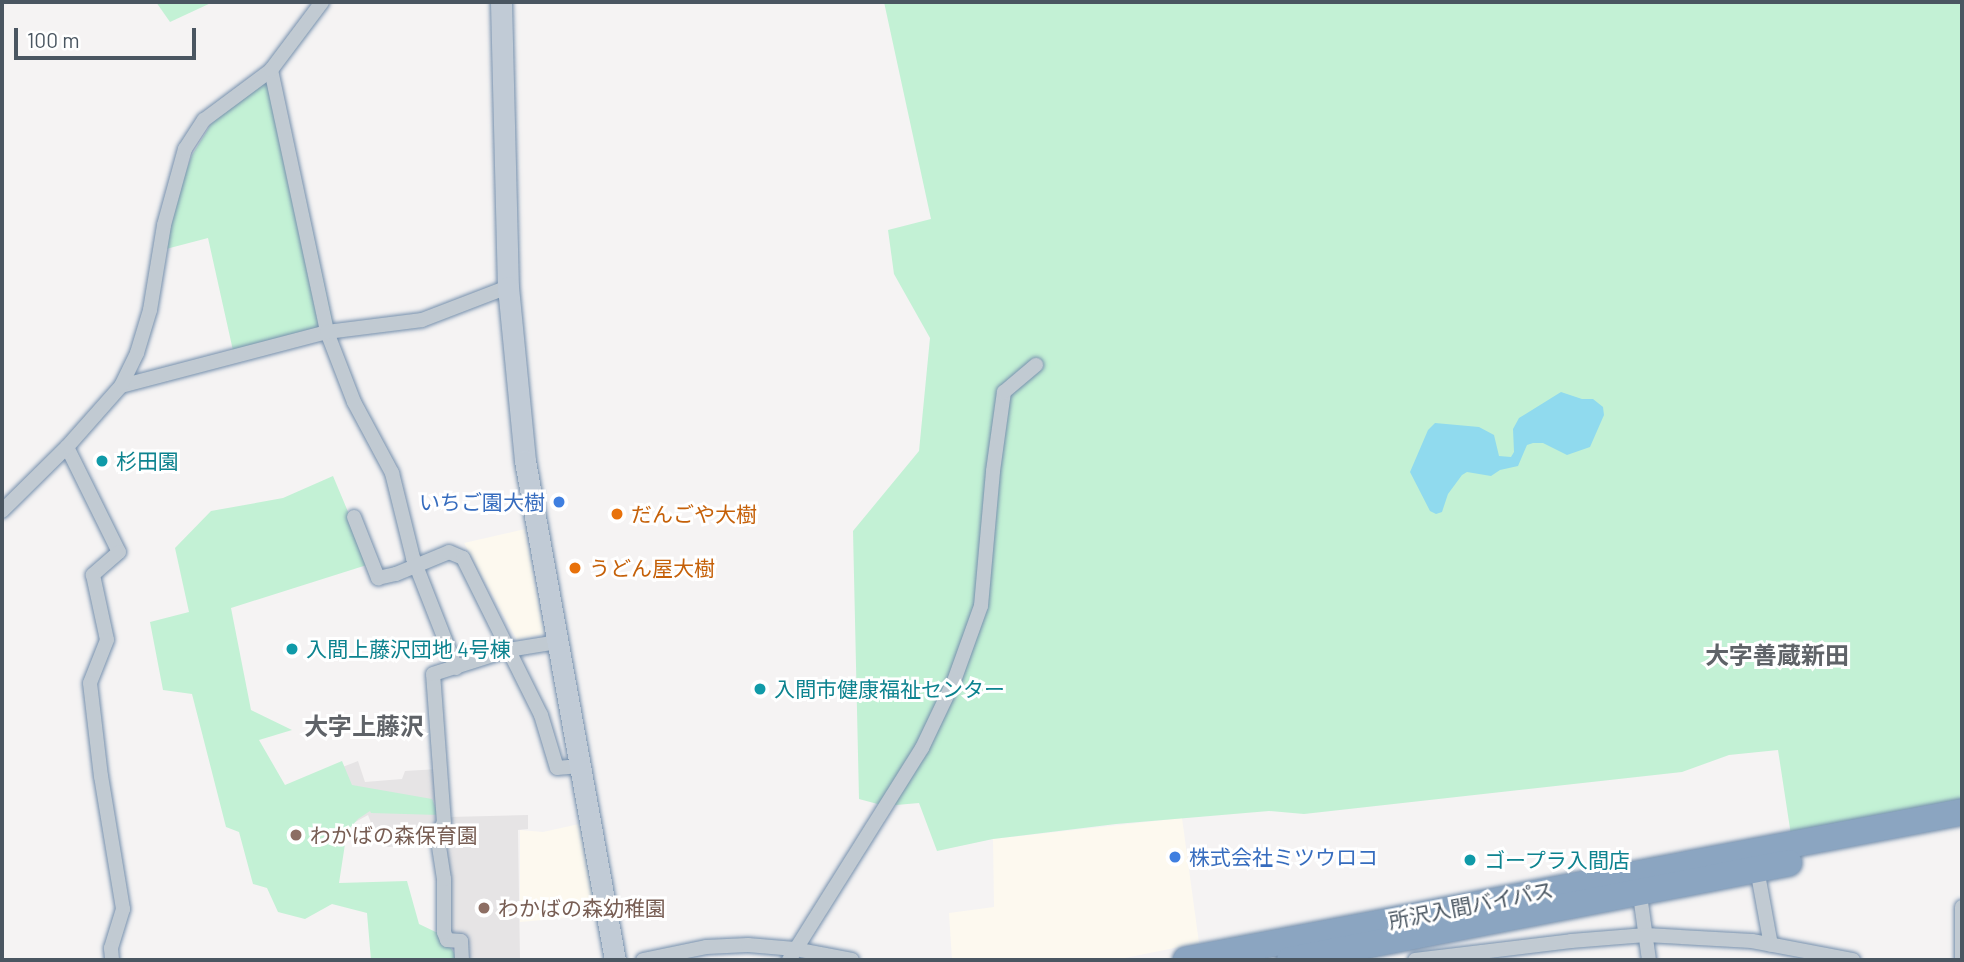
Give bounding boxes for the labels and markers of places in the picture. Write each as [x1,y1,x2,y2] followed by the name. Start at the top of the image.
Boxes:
[116,448,179,474] place label: 杉田園
[94,453,110,469] marker: 杉田園
[419,489,545,515] place label: いちご園大樹
[551,494,567,510] marker: いちご園大樹
[631,501,757,527] place label: だんごや大樹
[609,506,625,522] marker: だんごや大樹
[589,555,715,581] place label: うどん屋大樹
[567,560,583,576] marker: うどん屋大樹
[306,636,511,662] place label: 入間上藤沢団地 4号棟
[284,641,300,657] marker: 入間上藤沢団地 4号棟
[774,676,1005,702] place label: 入間市健康福祉センター
[752,681,768,697] marker: 入間市健康福祉センター
[310,822,478,848] place label: わかばの森保育園
[288,827,304,843] marker: わかばの森保育園
[1189,844,1378,870] place label: 株式会社ミツウロコ
[1484,847,1631,873] place label: ゴープラ入間店
[1167,849,1183,865] marker: 株式会社ミツウロコ
[1462,852,1478,868] marker: ゴープラ入間店
[498,895,666,921] place label: わかばの森幼稚園
[476,900,492,916] marker: わかばの森幼稚園

